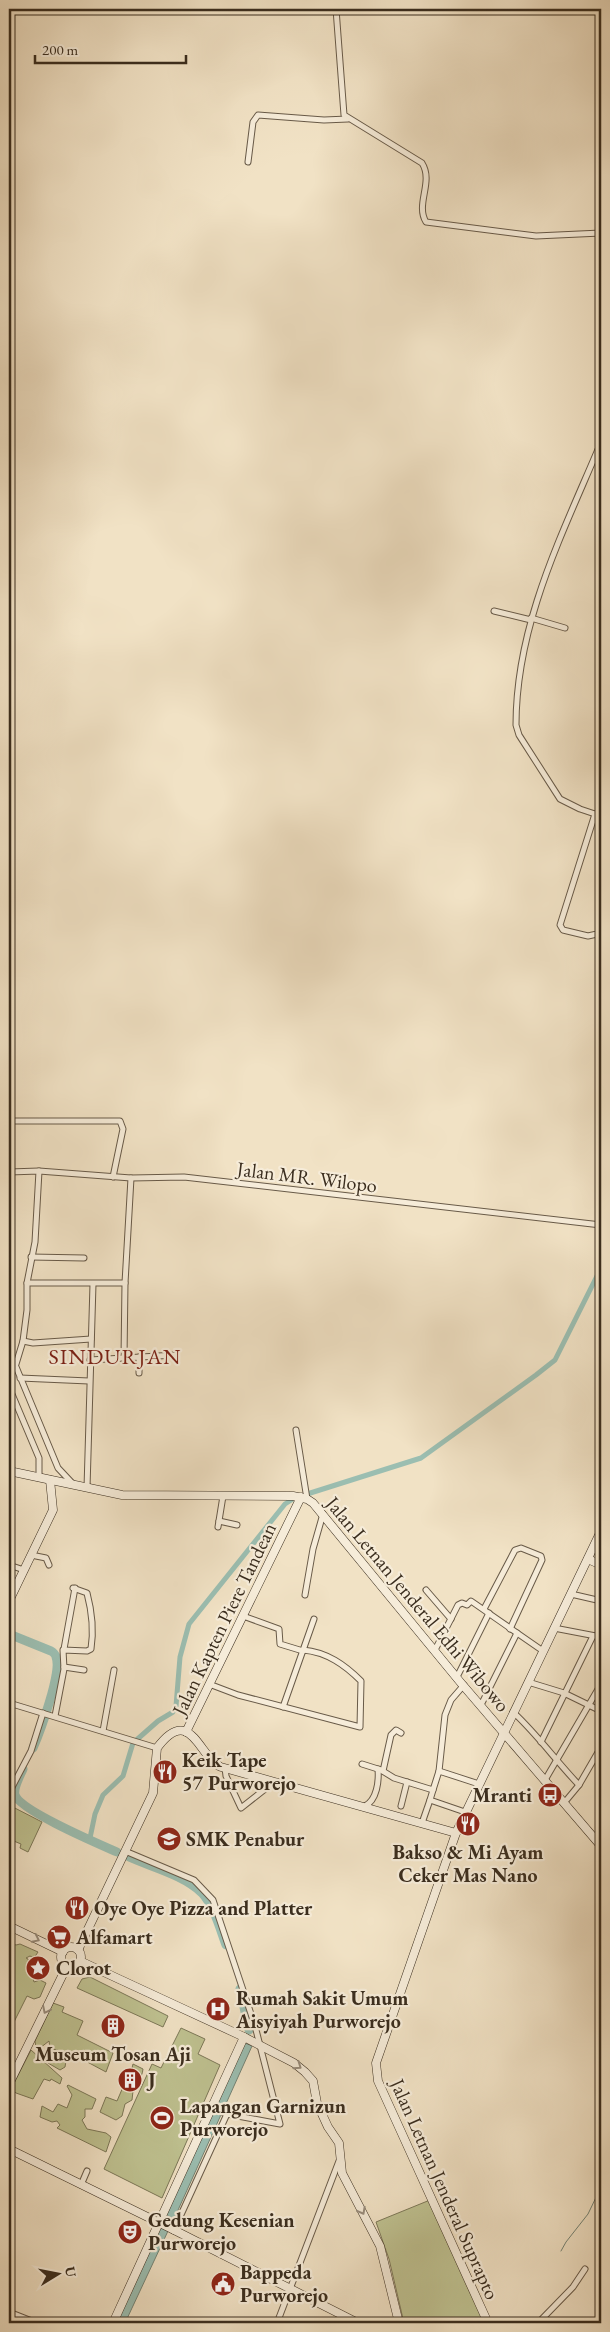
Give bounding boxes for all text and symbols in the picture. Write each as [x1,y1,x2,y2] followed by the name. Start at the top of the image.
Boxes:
[35,32,186,64] scale bar
[42,40,79,59] text: 200 m
[234,1155,379,1198] street label: Jalan MR. Wilopo
[49,1342,181,1371] district label: SINDURJAN
[319,1489,516,1717] street label: Jalan Letnan Jenderal Edhi Wibowo
[165,1518,282,1721] street label: Jalan Kapten Piere Tandean
[182,1747,296,1796] place label: Keik Tape 57 Purworejo
[152,1759,178,1785] restaurant icon: Keik Tape 57 Purworejo
[472,1782,532,1808] place label: Mranti
[537,1782,563,1808] bus stop icon: Mranti
[455,1811,481,1837] restaurant icon: Bakso & Mi Ayam Ceker Mas Nano
[156,1826,182,1852] school or university icon: SMK Penabur
[186,1826,305,1852] place label: SMK Penabur
[393,1839,543,1888] place label: Bakso & Mi Ayam Ceker Mas Nano
[64,1895,90,1921] restaurant icon: Oye Oye Pizza and Platter
[94,1895,313,1921] place label: Oye Oye Pizza and Platter
[46,1924,72,1950] supermarket icon: Alfamart
[75,1924,153,1950] place label: Alfamart
[31,1933,40,1944] one-way arrow
[25,1955,51,1981] place icon: Clorot
[56,1955,112,1981] place label: Clorot
[235,1985,408,2034] place label: Rumah Sakit Umum Aisyiyah Purworejo
[205,1996,231,2022] hospital icon: Rumah Sakit Umum Aisyiyah Purworejo
[41,2005,52,2014] one-way arrow
[100,2013,126,2039] building icon: Museum Tosan Aji
[35,2041,191,2067] place label: Museum Tosan Aji
[292,2060,302,2069] one-way arrow
[117,2067,143,2093] building icon: J
[146,2067,156,2093] place label: J
[384,2073,506,2304] street label: Jalan Letnan Jenderal Suprapto
[180,2093,346,2142] place label: Lapangan Garnizun Purworejo
[149,2105,175,2131] sports icon: Lapangan Garnizun Purworejo
[356,2206,366,2215] one-way arrow
[148,2207,295,2256] place label: Gedung Kesenian Purworejo
[117,2219,143,2245] theatre icon: Gedung Kesenian Purworejo
[32,2250,82,2300] north arrow
[240,2259,328,2308] place label: Bappeda Purworejo
[61,2265,81,2279] text: U
[210,2271,236,2297] public building icon: Bappeda Purworejo

